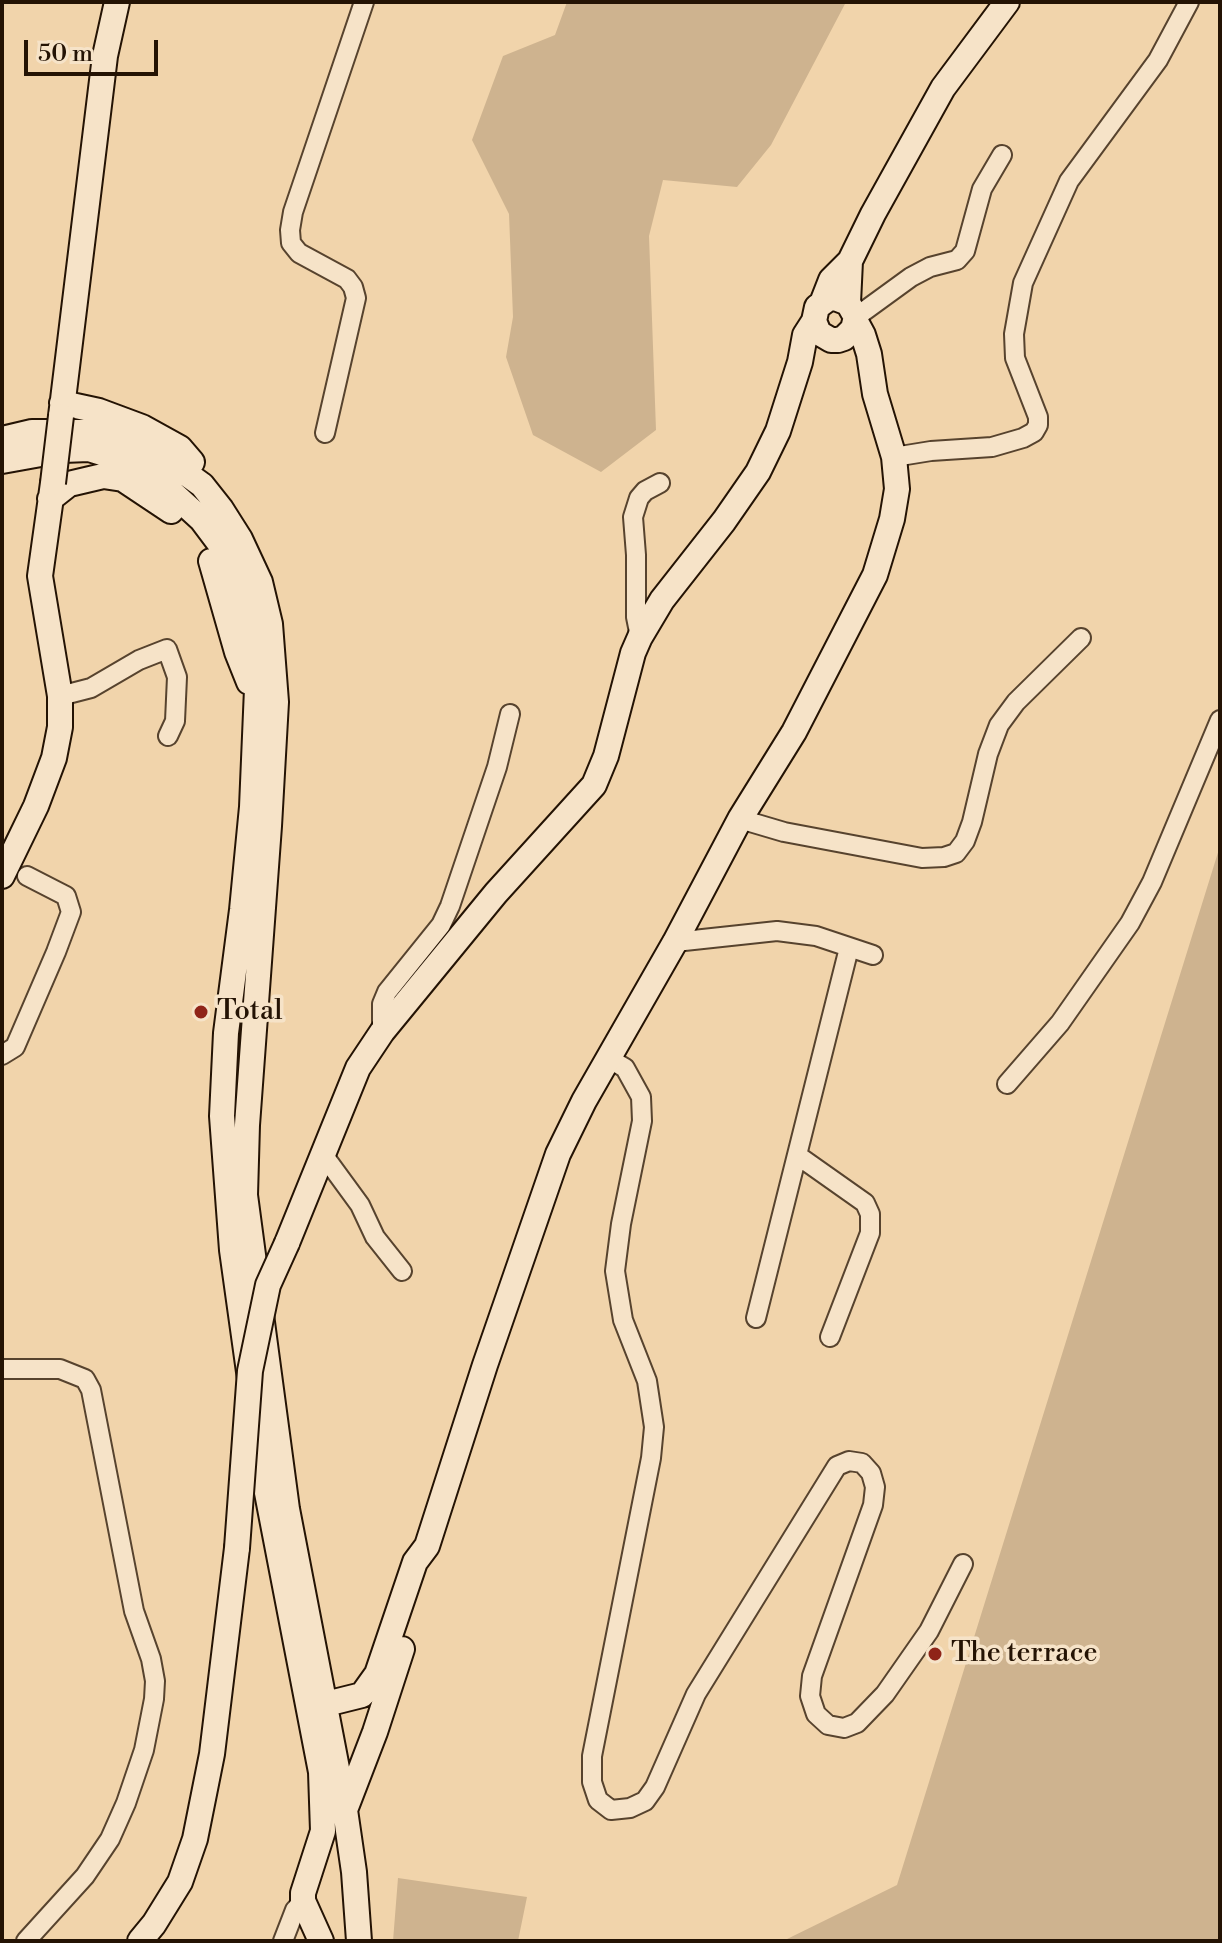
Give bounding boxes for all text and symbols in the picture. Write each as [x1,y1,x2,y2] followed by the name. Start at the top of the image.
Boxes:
[28,24,162,74] scale bar
[38,39,93,69] text: 50 m
[217,995,282,1029] place label: Total
[192,1003,210,1021] marker: Total
[951,1637,1098,1671] place label: The terrace
[926,1645,944,1663] marker: The terrace

